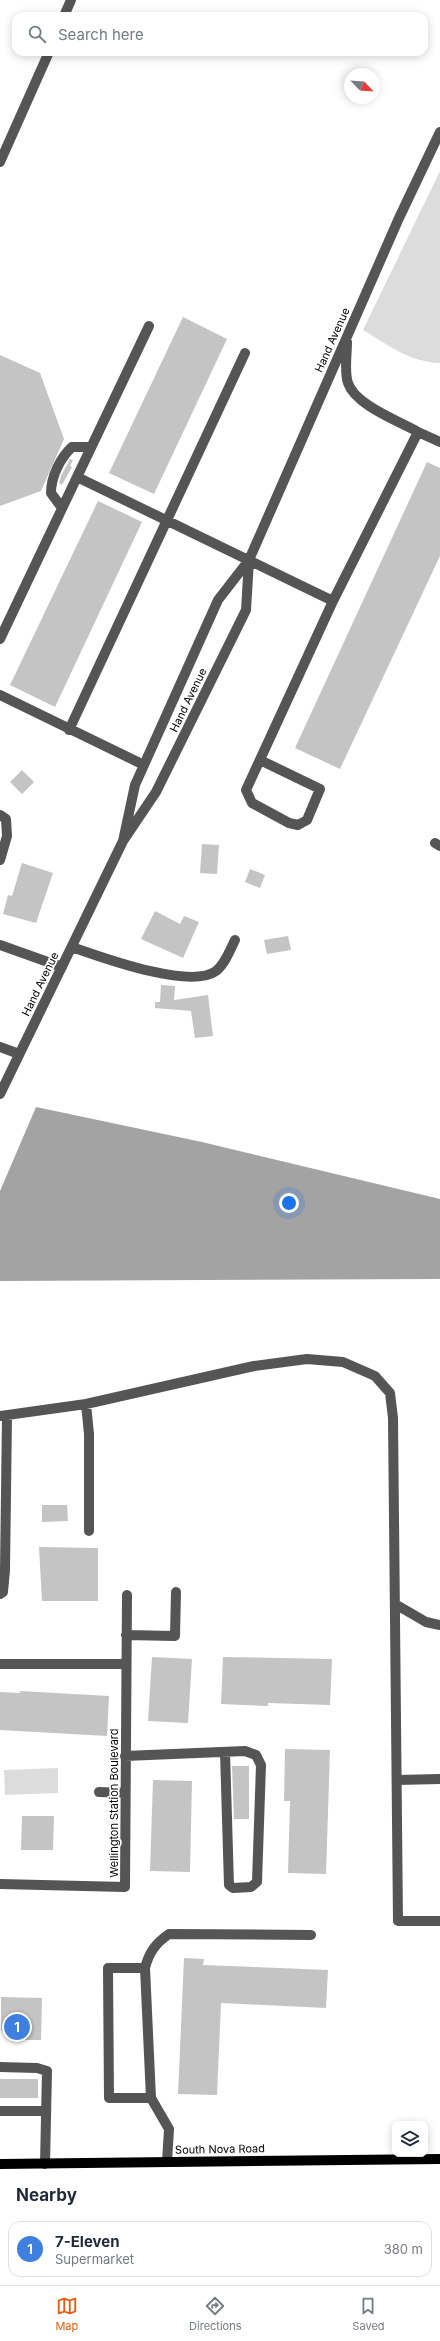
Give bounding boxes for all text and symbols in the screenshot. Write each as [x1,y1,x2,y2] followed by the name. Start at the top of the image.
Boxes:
[12,12,428,56] search box
[26,23,48,45] icon: search
[58,25,144,44] text: Search here
[344,68,380,104] north arrow
[312,305,352,375] street label: Hand Avenue
[167,666,209,734] street label: Hand Avenue
[19,950,61,1018] street label: Hand Avenue
[279,1193,299,1213] your location
[107,1728,121,1878] street label: Wellington Station Boulevard
[4,2012,30,2042] pin: 1
[392,2121,428,2157] map controls
[392,2121,428,2157] button: layers
[175,2141,265,2157] street label: South Nova Road
[16,2185,77,2205] text: Nearby
[55,2232,120,2251] text: 7-Eleven
[27,2241,33,2257] text: 1
[384,2241,423,2257] text: 380 m
[55,2251,134,2267] text: Supermarket
[55,2295,78,2333] tab: Map
[189,2295,242,2333] tab: Directions
[352,2295,385,2333] tab: Saved

